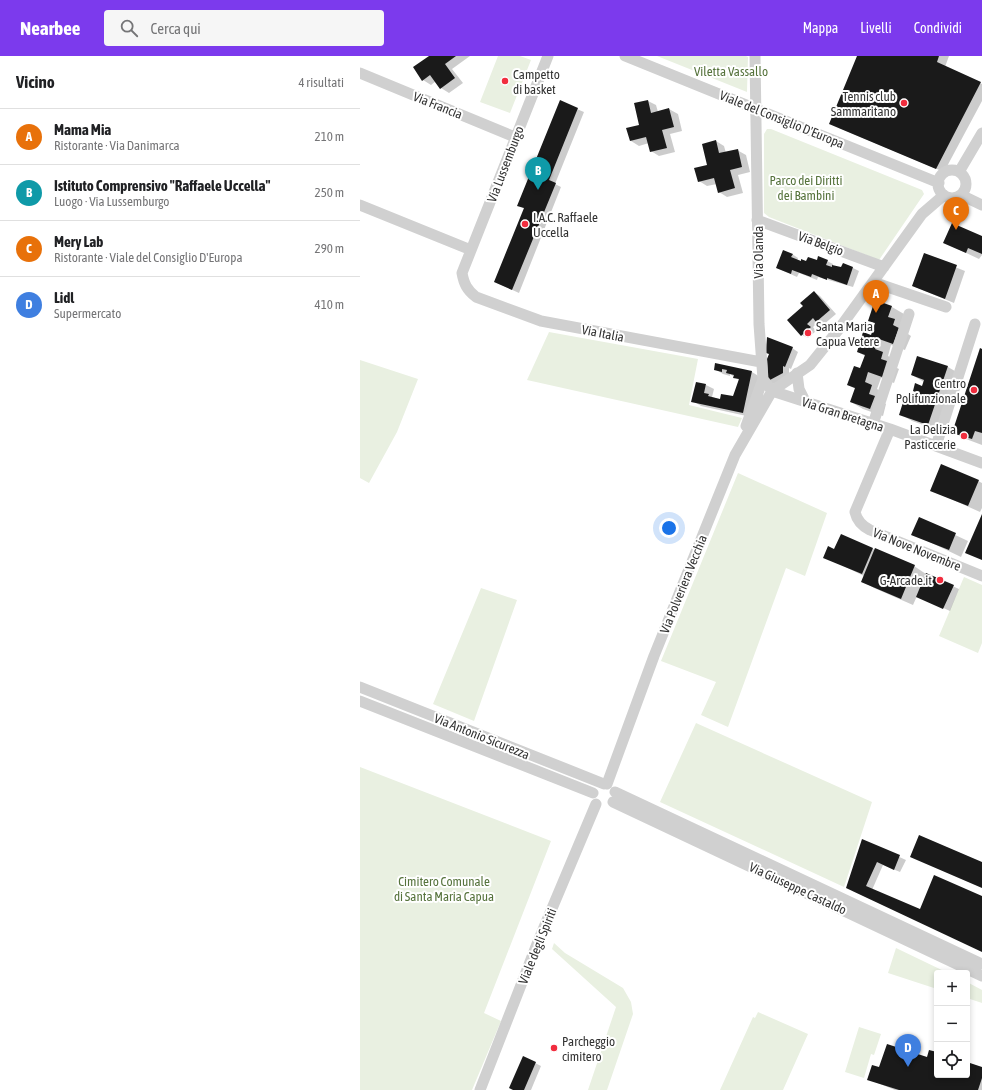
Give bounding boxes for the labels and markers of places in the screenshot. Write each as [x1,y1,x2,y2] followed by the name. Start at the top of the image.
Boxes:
[513,67,560,97] place label: Campetto di basket
[500,76,510,86] marker: Campetto di basket
[831,89,896,119] place label: Tennis club Sammaritano
[899,98,909,108] marker: Tennis club Sammaritano
[525,157,551,190] pin: B
[943,197,969,230] pin: C
[533,210,598,240] place label: I.A.C. Raffaele Uccella
[520,219,530,229] marker: I.A.C. Raffaele Uccella
[863,280,889,313] pin: A
[816,319,879,349] place label: Santa Maria Capua Vetere
[803,328,813,338] marker: Santa Maria Capua Vetere
[896,376,966,406] place label: Centro Polifunzionale
[969,385,979,395] marker: Centro Polifunzionale
[904,422,956,452] place label: La Delizia Pasticcerie
[959,431,969,441] marker: La Delizia Pasticcerie
[880,573,932,588] place label: G-Arcade.it
[935,575,945,585] marker: G-Arcade.it
[562,1034,615,1064] place label: Parcheggio cimitero
[895,1034,921,1067] pin: D
[549,1043,559,1053] marker: Parcheggio cimitero

